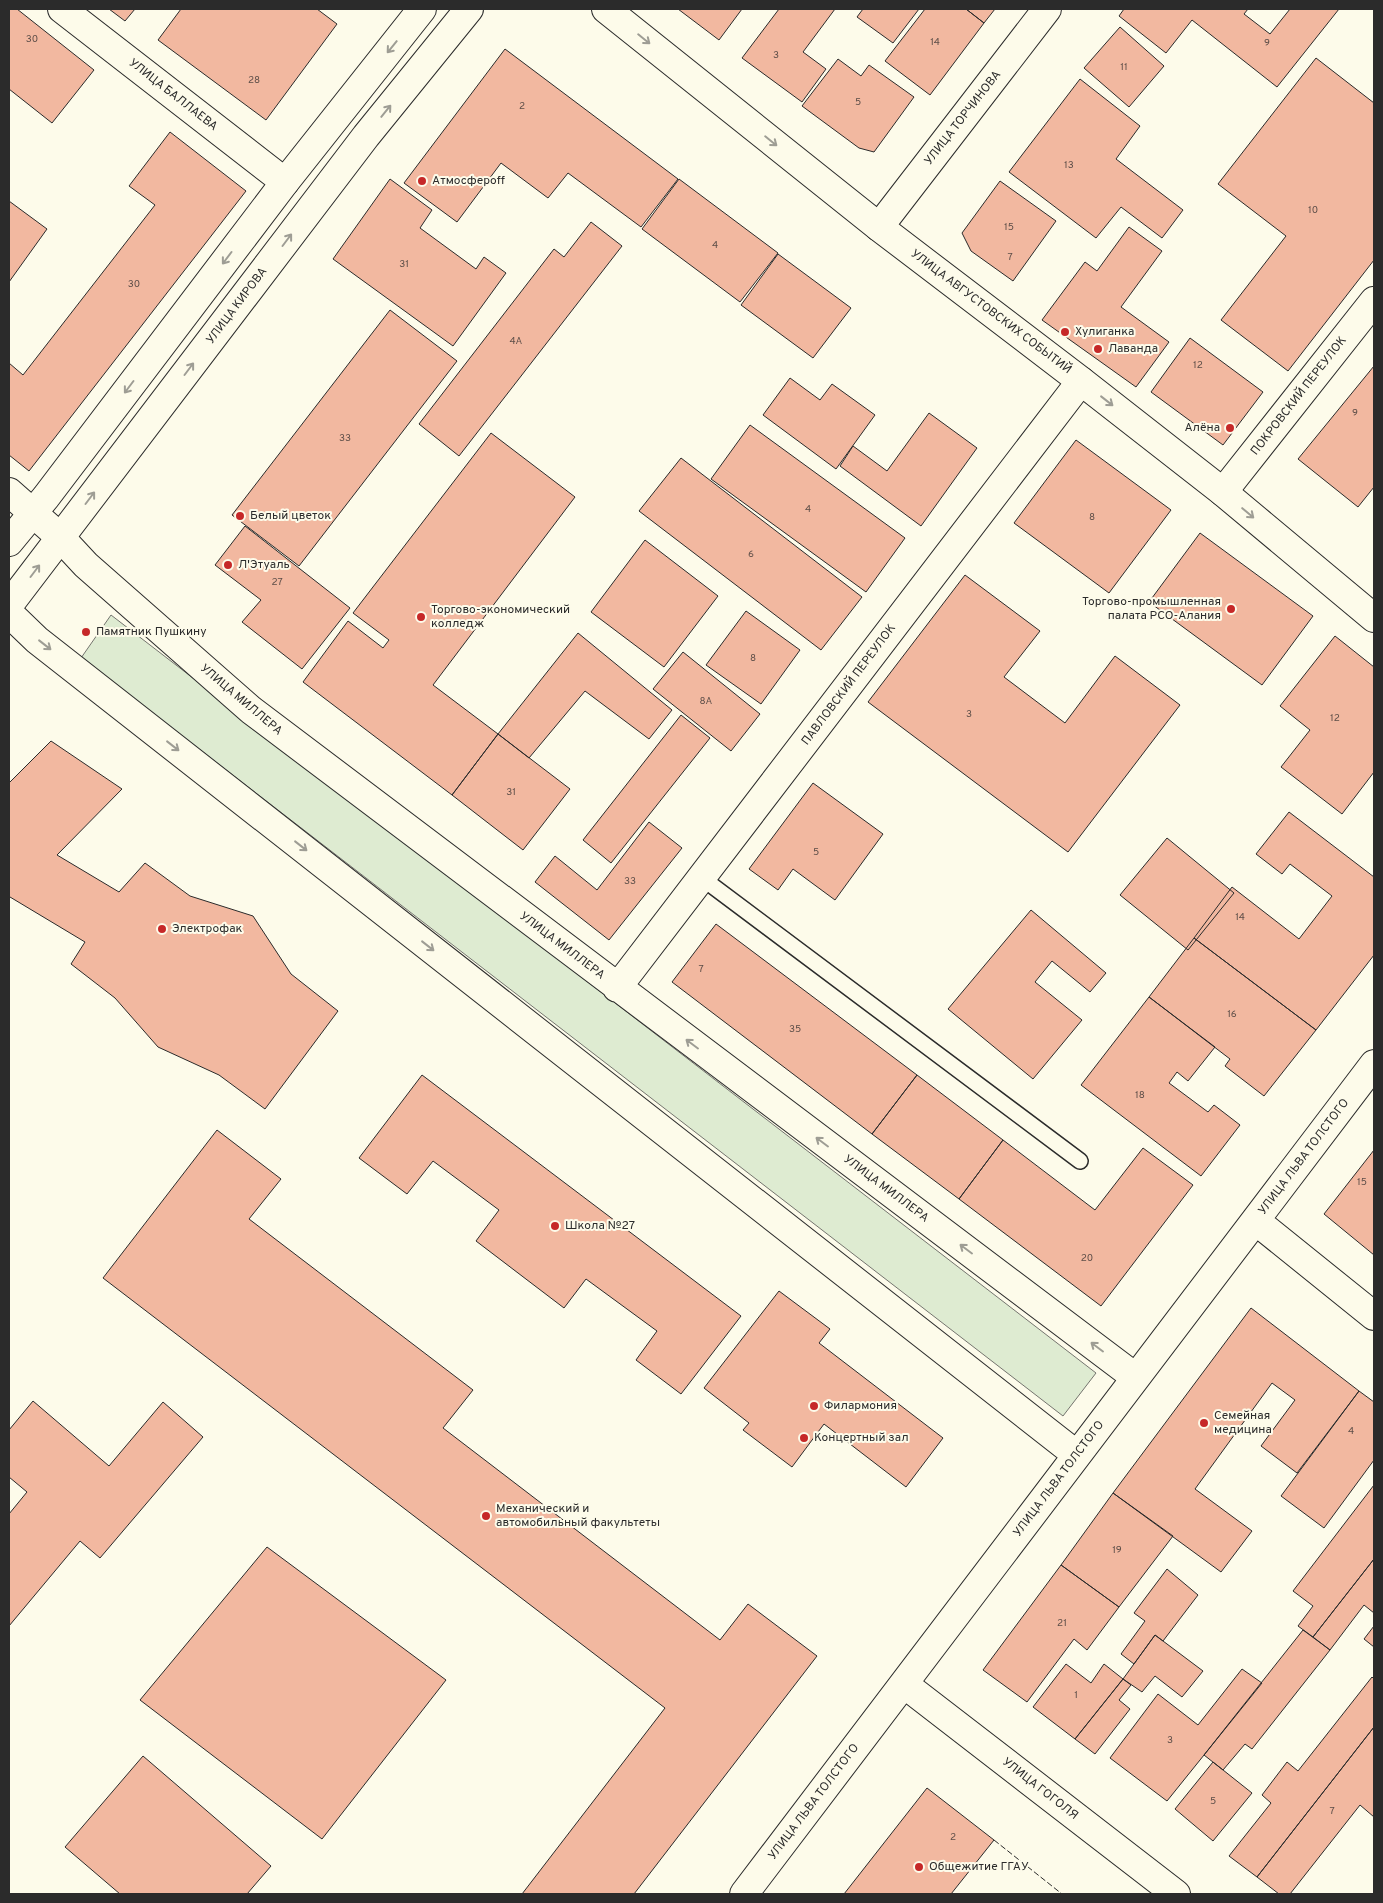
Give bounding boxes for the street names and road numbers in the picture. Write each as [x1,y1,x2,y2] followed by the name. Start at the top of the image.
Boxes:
[125,55,221,135] street label: УЛИЦА БАЛЛАЕВА
[921,67,1005,169] street label: УЛИЦА ТОРЧИНОВА
[907,246,1075,378] street label: УЛИЦА АВГУСТОВСКИХ СОБЫТИЙ
[203,264,271,348] street label: УЛИЦА КИРОВА
[1247,333,1351,459] street label: ПОКРОВСКИЙ ПЕРЕУЛОК
[798,621,900,749] street label: ПАВЛОВСКИЙ ПЕРЕУЛОК
[196,661,286,739] street label: УЛИЦА МИЛЛЕРА
[516,909,608,983] street label: УЛИЦА МИЛЛЕРА
[1255,1096,1353,1218] street label: УЛИЦА ЛЬВА ТОЛСТОГО
[840,1152,932,1226] street label: УЛИЦА МИЛЛЕРА
[1010,1418,1108,1540] street label: УЛИЦА ЛЬВА ТОЛСТОГО
[765,1741,863,1863] street label: УЛИЦА ЛЬВА ТОЛСТОГО
[999,1754,1081,1824] street label: УЛИЦА ГОГОЛЯ

